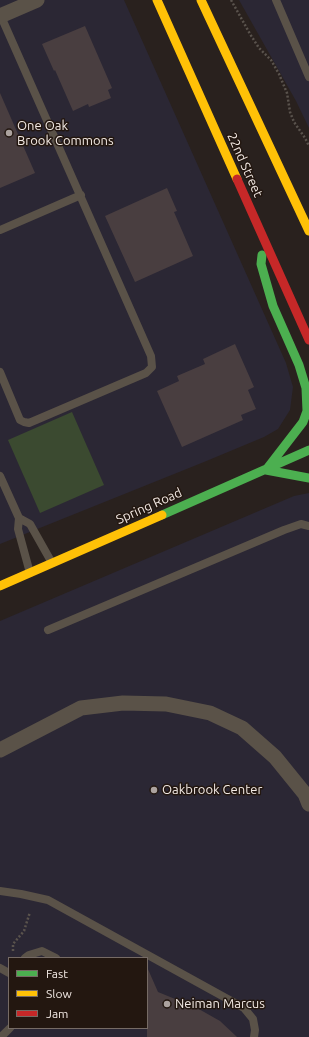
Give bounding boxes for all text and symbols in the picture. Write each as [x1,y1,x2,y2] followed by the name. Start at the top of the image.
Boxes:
[17,118,114,149] place label: One Oak Brook Commons
[4,128,14,138] marker: One Oak Brook Commons
[224,130,266,200] street label: 22nd Street
[114,485,184,527] street label: Spring Road
[162,782,262,798] place label: Oakbrook Center
[149,785,159,795] marker: Oakbrook Center
[8,957,148,1029] legend
[46,967,68,980] text: Fast
[46,987,72,1000] text: Slow
[175,996,265,1012] place label: Neiman Marcus
[162,999,172,1009] marker: Neiman Marcus
[46,1007,68,1020] text: Jam

